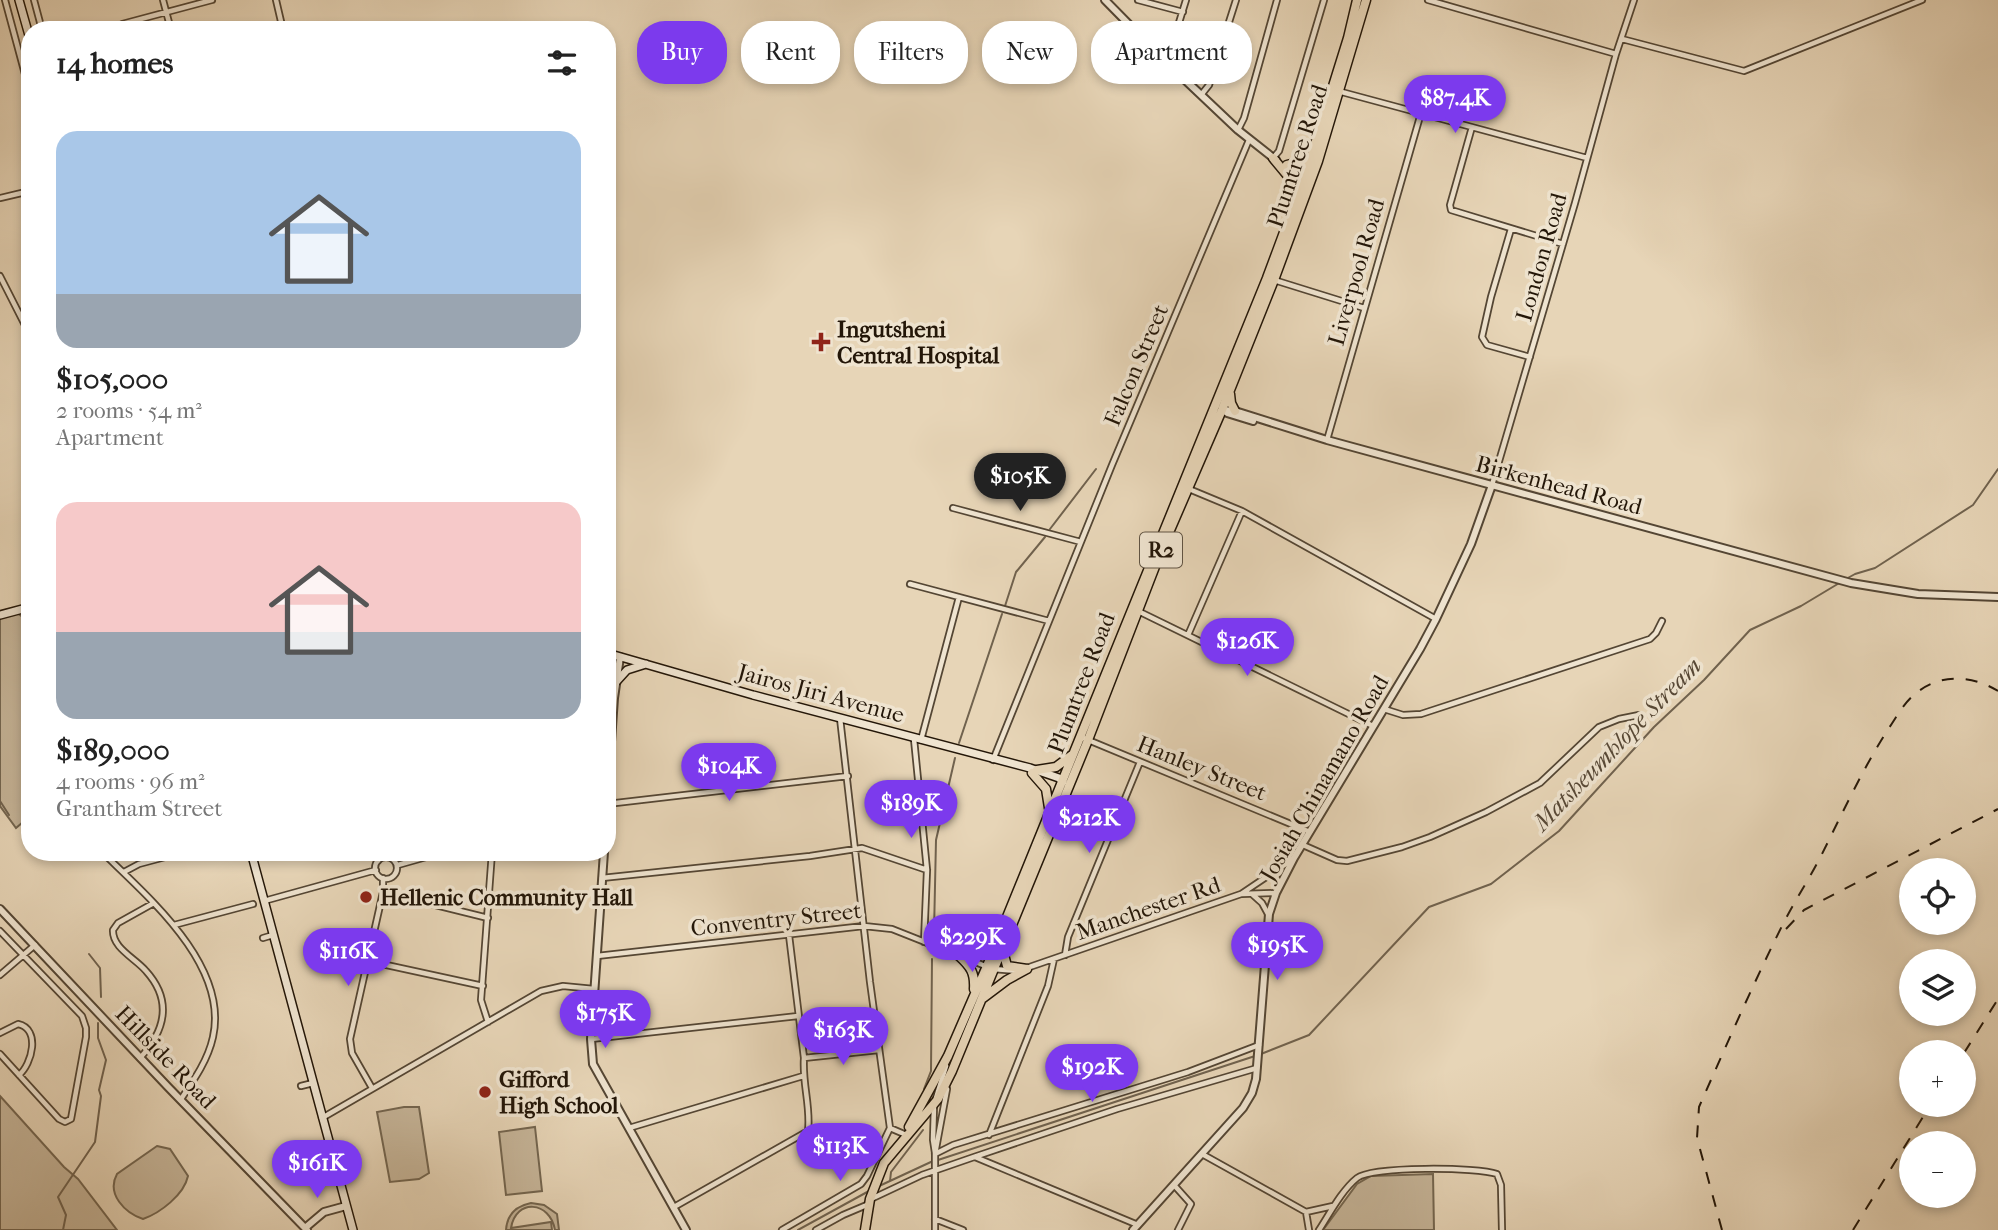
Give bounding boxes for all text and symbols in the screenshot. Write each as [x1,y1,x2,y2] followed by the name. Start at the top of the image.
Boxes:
[637,21,727,84] chip: Buy
[741,21,840,84] chip: Rent
[854,21,968,84] chip: Filters
[982,21,1077,84] chip: New
[1091,21,1252,84] chip: Apartment
[543,44,581,82] icon: filters
[56,46,173,81] text: 14 homes
[1398,76,1512,135] pin: $87.4K
[1262,81,1333,231] street label: Plumtree Road
[1420,84,1490,111] text: $87.4K
[256,176,382,302] icon: home
[1510,189,1573,324] street label: London Road
[1323,195,1390,349] street label: Liverpool Road
[1099,300,1174,430] street label: Falcon Street
[837,316,1000,369] place label: Ingutsheni Central Hospital
[811,332,831,352] marker: Ingutsheni Central Hospital
[56,362,168,397] text: $105,000
[56,397,202,424] text: 2 rooms · 54 m²
[56,424,164,451] text: Apartment
[1473,450,1645,521] street label: Birkenhead Road
[971,454,1069,513] pin: $105K
[990,462,1050,489] text: $105K
[1140,532,1182,568] road number: R2
[256,547,382,673] icon: home
[1042,608,1121,757] street label: Plumtree Road
[1198,618,1296,678] pin: $126K
[1216,627,1278,654] text: $126K
[1526,652,1707,838] water label: Matsheumhlope Stream
[733,658,907,729] street label: Jairos Jiri Avenue
[1253,670,1395,888] street label: Josiah Chinamano Road
[1133,730,1271,807] street label: Hanley Street
[56,733,170,768] text: $189,000
[680,744,778,803] pin: $104K
[697,752,761,779] text: $104K
[56,768,205,795] text: 4 rooms · 96 m²
[862,780,960,840] pin: $189K
[880,789,942,816] text: $189K
[56,795,222,822] text: Grantham Street
[1040,796,1138,855] pin: $212K
[1058,804,1120,831] text: $212K
[1899,858,1976,1208] map controls
[1899,858,1976,935] button: locate
[1072,871,1224,946] street label: Manchester Rd
[380,884,634,911] place label: Hellenic Community Hall
[358,889,374,905] marker: Hellenic Community Hall
[689,897,863,942] street label: Conventry Street
[923,914,1021,974] pin: $229K
[1228,922,1326,982] pin: $195K
[939,923,1005,950] text: $229K
[299,928,397,988] pin: $116K
[1247,931,1307,958] text: $195K
[319,937,377,964] text: $116K
[1899,949,1976,1026] button: layers
[556,990,654,1050] pin: $175K
[576,999,634,1026] text: $175K
[110,1000,222,1115] street label: Hillside Road
[794,1007,892,1067] pin: $163K
[813,1016,873,1043] text: $163K
[1899,1040,1976,1117] button: +
[1043,1044,1141,1104] pin: $192K
[1061,1053,1123,1080] text: $192K
[499,1066,619,1119] place label: Gifford High School
[477,1084,493,1100] marker: Gifford High School
[791,1124,889,1183] pin: $113K
[1899,1131,1976,1208] button: −
[812,1132,868,1159] text: $113K
[268,1140,366,1200] pin: $161K
[288,1149,346,1176] text: $161K

